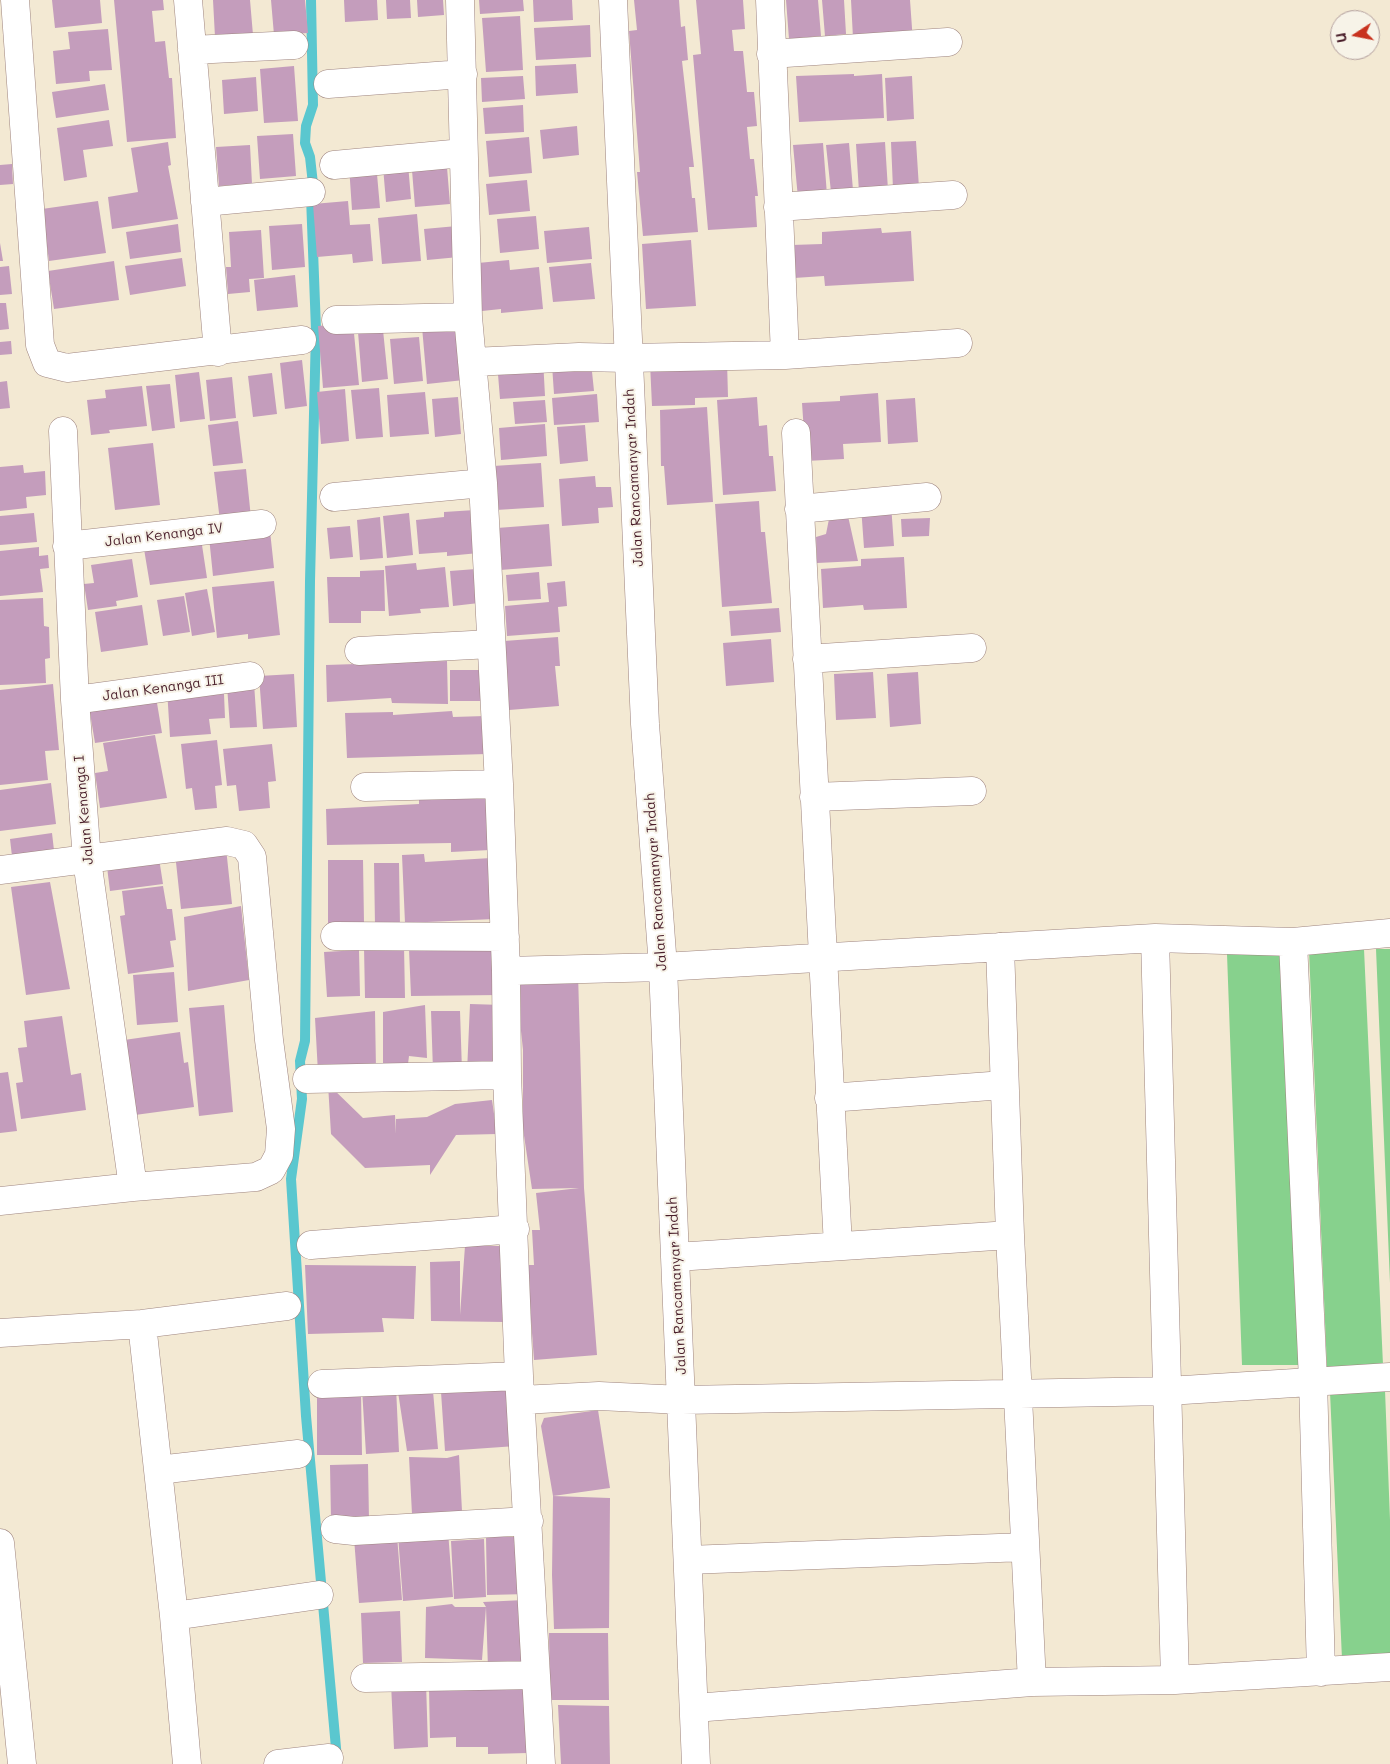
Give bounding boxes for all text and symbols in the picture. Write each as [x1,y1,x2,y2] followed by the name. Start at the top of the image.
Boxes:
[1330,10,1380,60] north arrow
[1331,31,1351,44] text: U
[621,389,647,567] street label: Jalan Rancamanyar Indah
[104,519,224,551] street label: Jalan Kenanga IV
[101,671,225,705] street label: Jalan Kenanga III
[71,755,97,865] street label: Jalan Kenanga I
[641,793,671,971] street label: Jalan Rancamanyar Indah
[664,1197,690,1375] street label: Jalan Rancamanyar Indah

